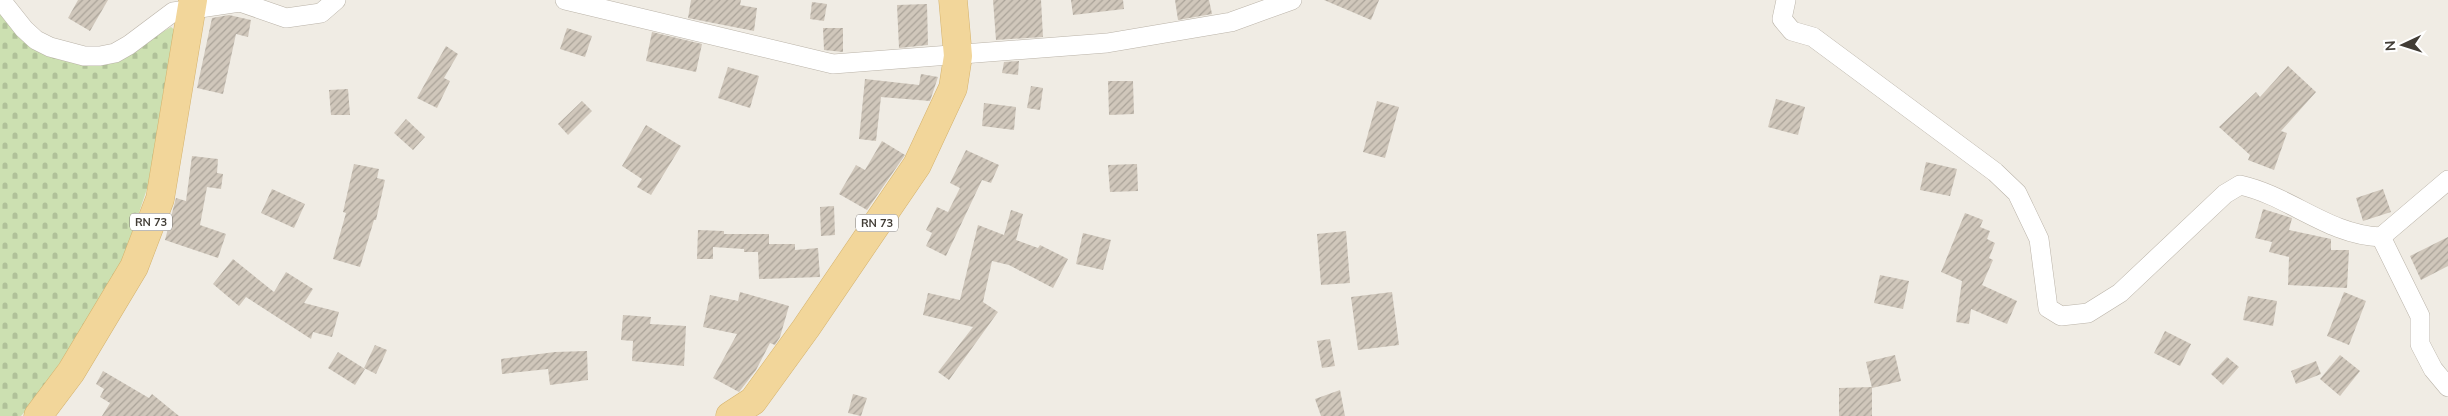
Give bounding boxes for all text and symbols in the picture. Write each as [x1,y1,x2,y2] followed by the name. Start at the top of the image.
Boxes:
[2378,20,2428,70] north arrow
[2381,40,2399,52] text: N
[130,213,172,230] road number: RN 73
[856,214,898,232] road number: RN 73

